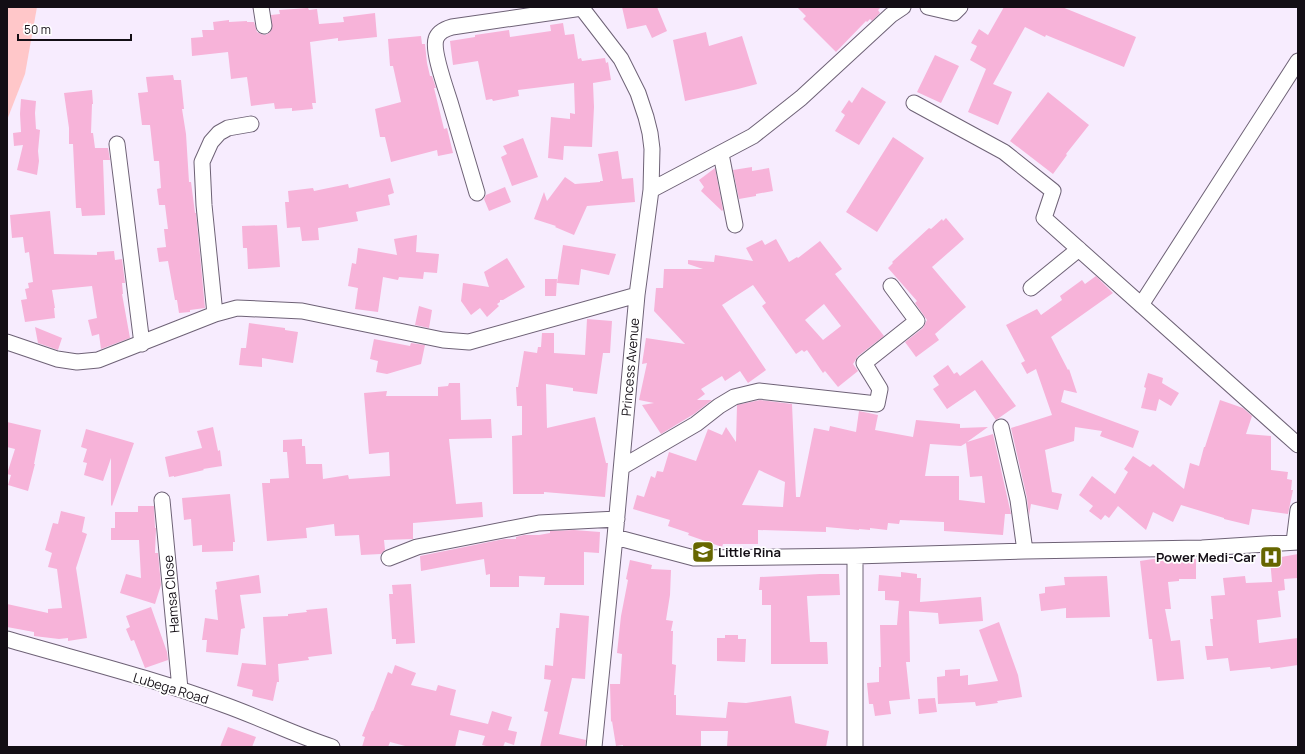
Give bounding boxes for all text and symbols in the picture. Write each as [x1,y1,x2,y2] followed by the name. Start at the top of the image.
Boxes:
[18,16,131,42] scale bar
[24,21,51,38] text: 50 m
[617,317,643,417] street label: Princess Avenue
[690,539,716,565] school or university icon: Little Rina
[718,543,781,561] place label: Little Rina
[1258,544,1284,570] hospital icon: Power Medi-Car
[1156,548,1256,566] place label: Power Medi-Car
[159,554,183,634] street label: Hamsa Close
[131,668,211,708] street label: Lubega Road

